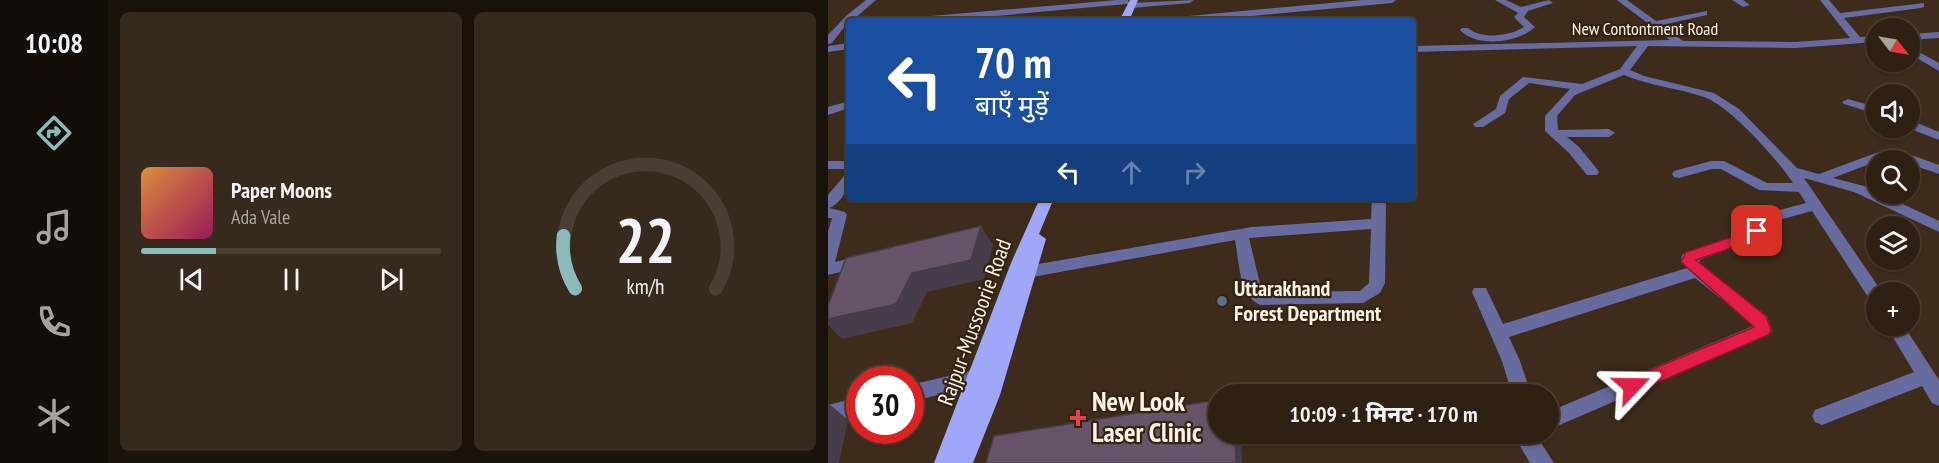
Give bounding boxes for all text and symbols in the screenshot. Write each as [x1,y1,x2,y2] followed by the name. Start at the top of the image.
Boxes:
[1572,17,1718,40] street label: New Contontment Road
[1866,18,1920,72] north arrow
[1866,18,1920,336] map controls
[25,26,83,60] text: 10:08
[975,35,1052,90] text: 70 m
[876,42,954,120] icon: left
[1866,84,1920,138] button: sound
[975,88,1049,122] text: बाएँ मुड़ें
[33,112,75,154] icon: directions
[1866,150,1920,204] button: search
[1052,156,1085,189] icon: left
[1115,156,1148,189] icon: ahead
[1178,156,1211,189] icon: right
[231,176,332,204] text: Paper Moons
[615,199,675,280] text: 22
[231,204,290,230] text: Ada Vale
[1731,205,1782,256] pin
[33,206,75,248] icon: music
[1740,214,1773,247] icon: arrive
[1866,216,1920,270] button: layers
[931,235,1017,409] street label: Rajpur-Mussoorie Road
[175,263,208,296] icon: previous
[275,263,308,296] icon: pause
[375,263,408,296] icon: next
[626,272,664,300] text: km/h
[1234,274,1382,327] place label: Uttarakhand Forest Department
[1866,282,1920,336] button: +
[1215,294,1229,308] marker: Uttarakhand Forest Department
[33,301,75,343] icon: phone
[1600,354,1664,418] position arrow
[846,366,924,444] speed limit sign: 30
[1092,384,1202,449] place label: New Look Laser Clinic
[33,395,75,437] icon: climate
[1290,400,1478,428] text: 10:09 · 1 मिनट · 170 m
[1069,409,1087,427] marker: New Look Laser Clinic

